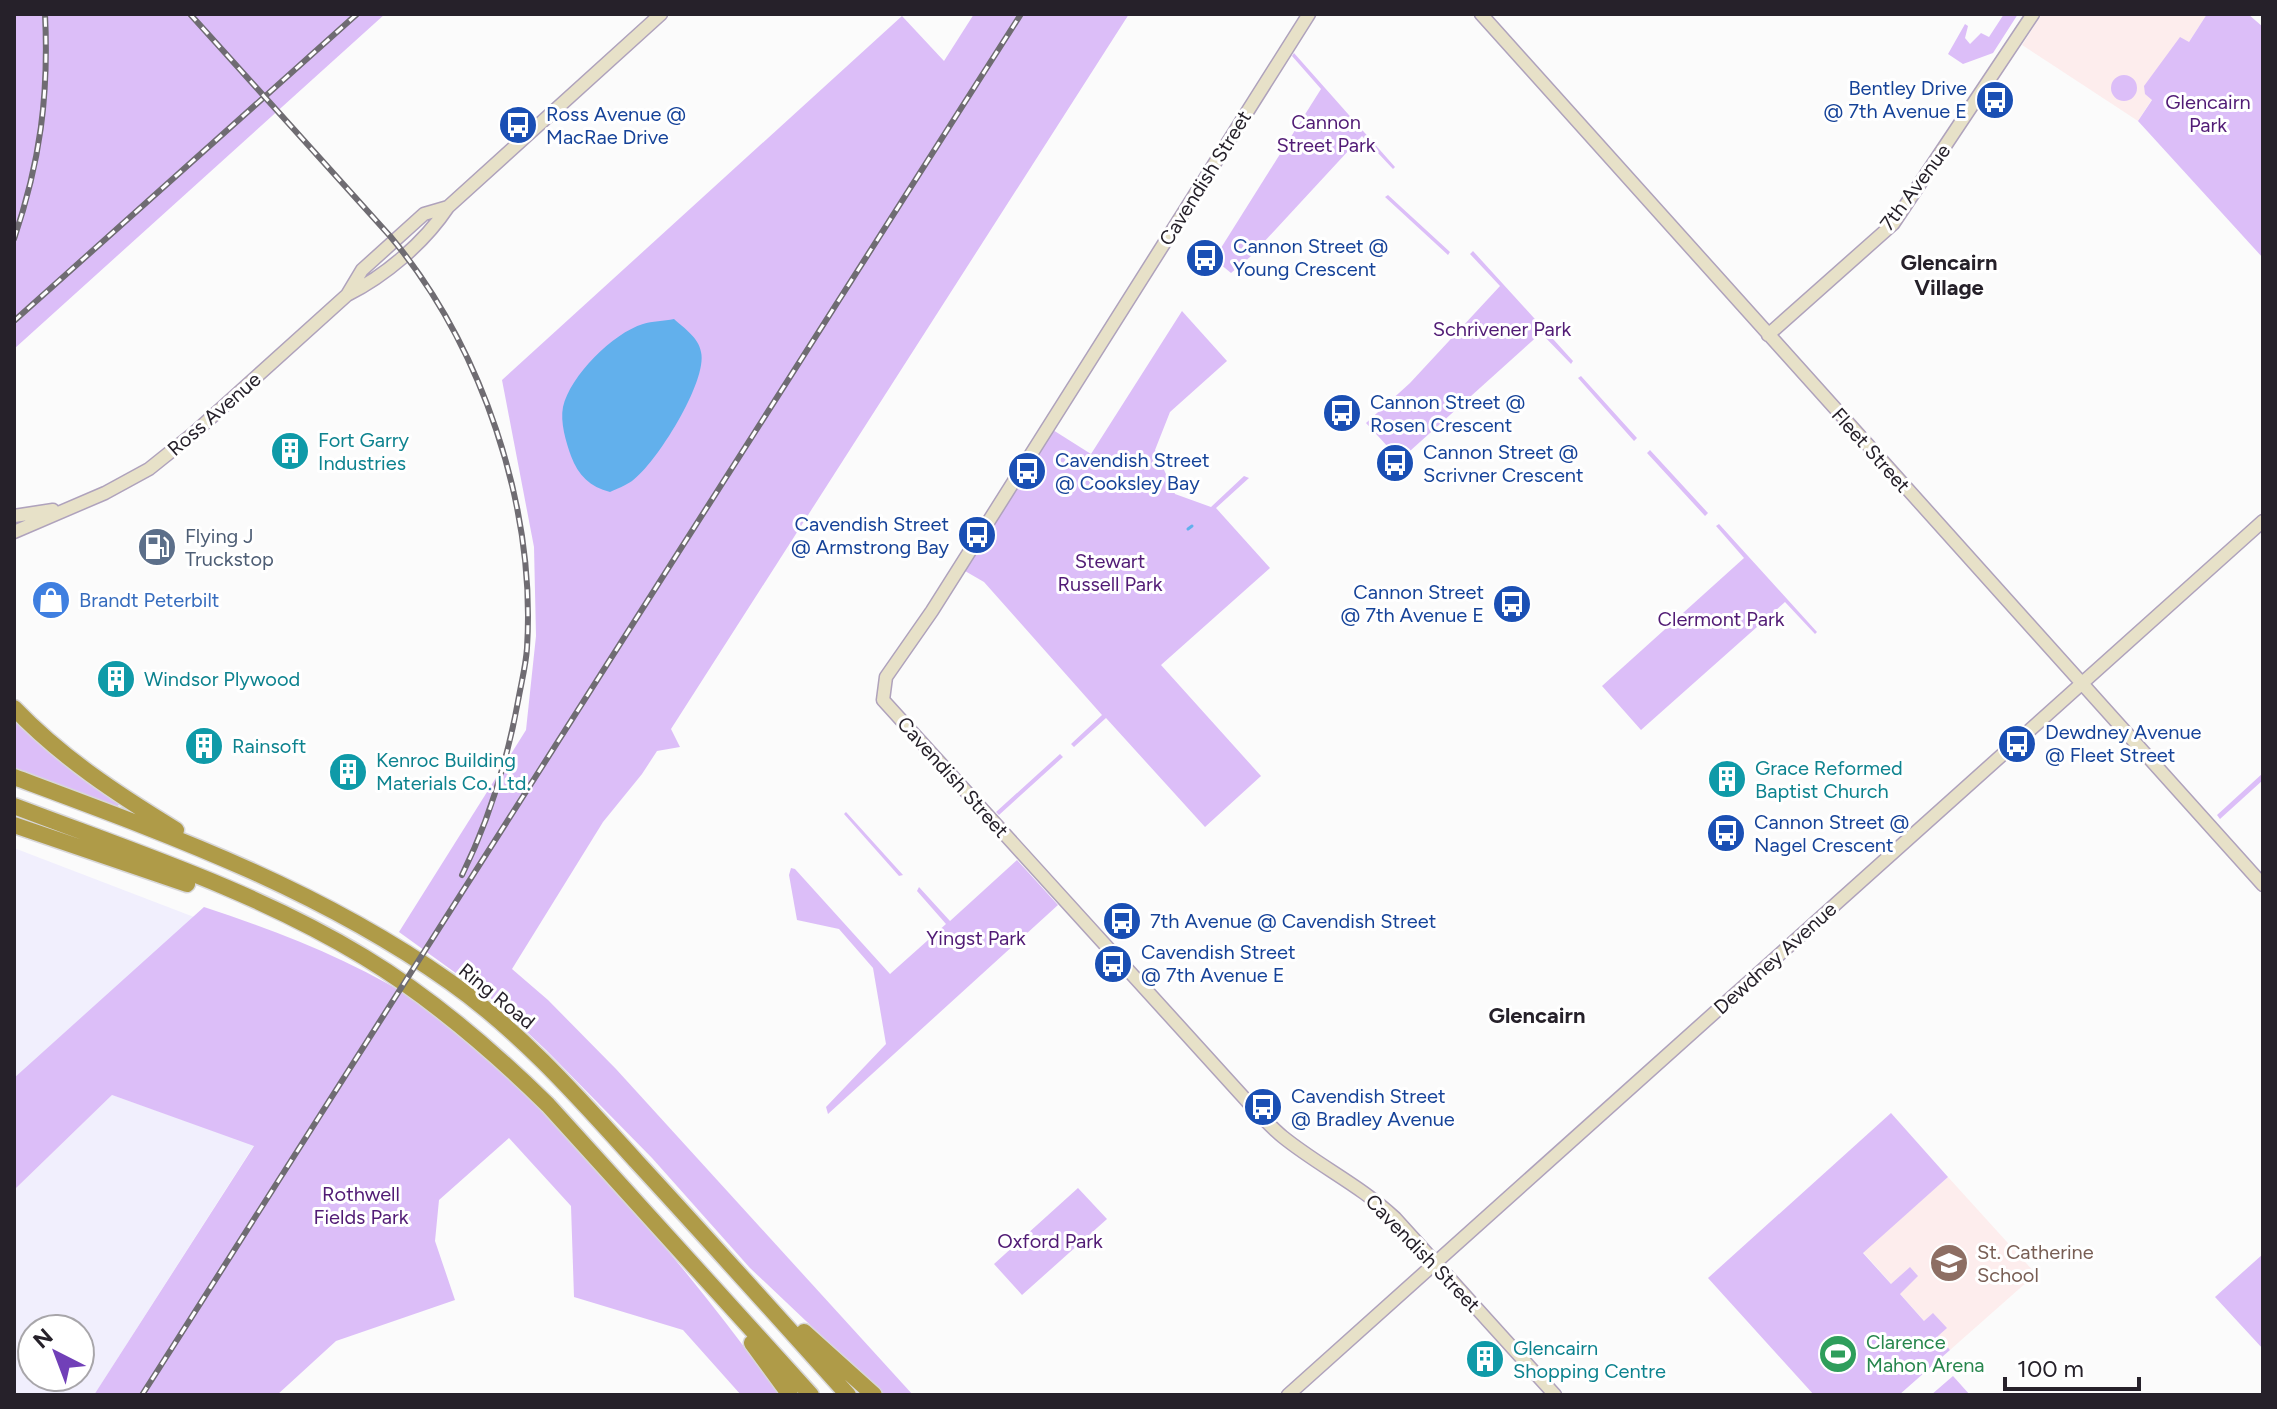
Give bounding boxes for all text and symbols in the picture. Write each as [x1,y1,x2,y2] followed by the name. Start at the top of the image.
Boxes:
[1823,76,1967,123] place label: Bentley Drive @ 7th Avenue E
[1974,79,2016,121] bus stop icon: Bentley Drive @ 7th Avenue E
[2165,90,2251,137] park label: Glencairn Park
[546,102,686,149] place label: Ross Avenue @ MacRae Drive
[497,104,539,146] bus stop icon: Ross Avenue @ MacRae Drive
[1154,106,1256,250] street label: Cavendish Street
[1277,110,1376,157] park label: Cannon Street Park
[1875,139,1955,235] street label: 7th Avenue
[1233,234,1388,281] place label: Cannon Street @ Young Crescent
[1184,237,1226,279] bus stop icon: Cannon Street @ Young Crescent
[1901,249,1997,301] district label: Glencairn Village
[1433,317,1572,341] park label: Schrivener Park
[163,367,265,461] street label: Ross Avenue
[1370,390,1525,437] place label: Cannon Street @ Rosen Crescent
[1321,392,1363,434] bus stop icon: Cannon Street @ Rosen Crescent
[1827,403,1915,497] street label: Fleet Street
[318,428,410,475] place label: Fort Garry Industries
[269,430,311,472] building icon: Fort Garry Industries
[1423,440,1584,487] place label: Cannon Street @ Scrivner Crescent
[1374,442,1416,484] bus stop icon: Cannon Street @ Scrivner Crescent
[1055,448,1210,495] place label: Cavendish Street @ Cooksley Bay
[1006,450,1048,492] bus stop icon: Cavendish Street @ Cooksley Bay
[791,512,949,559] place label: Cavendish Street @ Armstrong Bay
[956,514,998,556] bus stop icon: Cavendish Street @ Armstrong Bay
[185,524,274,571] place label: Flying J Truckstop
[136,526,178,568] fuel station icon: Flying J Truckstop
[1057,549,1163,596] park label: Stewart Russell Park
[30,579,72,621] shop icon: Brandt Peterbilt
[1340,580,1484,627] place label: Cannon Street @ 7th Avenue E
[1491,583,1533,625] bus stop icon: Cannon Street @ 7th Avenue E
[79,588,219,612] place label: Brandt Peterbilt
[1658,607,1785,631] park label: Clermont Park
[95,658,137,700] building icon: Windsor Plywood
[144,667,300,691] place label: Windsor Plywood
[892,712,1014,842] street label: Cavendish Street
[2045,720,2202,767] place label: Dewdney Avenue @ Fleet Street
[1996,723,2038,765] bus stop icon: Dewdney Avenue @ Fleet Street
[183,725,225,767] building icon: Rainsoft
[232,734,306,758] place label: Rainsoft
[376,748,531,795] place label: Kenroc Building Materials Co. Ltd.
[327,751,369,793] building icon: Kenroc Building Materials Co. Ltd.
[1755,756,1903,803] place label: Grace Reformed Baptist Church
[1706,758,1748,800] building icon: Grace Reformed Baptist Church
[1754,810,1909,857] place label: Cannon Street @ Nagel Crescent
[1705,812,1747,854] bus stop icon: Cannon Street @ Nagel Crescent
[1709,897,1841,1019] street label: Dewdney Avenue
[1101,900,1143,942] bus stop icon: 7th Avenue @ Cavendish Street
[1150,909,1436,933] place label: 7th Avenue @ Cavendish Street
[926,926,1026,950] park label: Yingst Park
[1141,940,1296,987] place label: Cavendish Street @ 7th Avenue E
[1092,943,1134,985] bus stop icon: Cavendish Street @ 7th Avenue E
[454,958,540,1034] street label: Ring Road
[1489,1002,1585,1029] district label: Glencairn
[1291,1084,1455,1131] place label: Cavendish Street @ Bradley Avenue
[1242,1086,1284,1128] bus stop icon: Cavendish Street @ Bradley Avenue
[314,1182,409,1229] park label: Rothwell Fields Park
[1361,1189,1485,1317] street label: Cavendish Street
[997,1229,1103,1253] park label: Oxford Park
[1977,1240,2094,1287] place label: St. Catherine School
[1928,1242,1970,1284] school or university icon: St. Catherine School
[16,1313,96,1393] north arrow
[28,1323,58,1354] text: N
[1866,1330,1985,1377] place label: Clarence Mahon Arena
[1817,1333,1859,1375] sports icon: Clarence Mahon Arena
[1513,1336,1666,1383] place label: Glencairn Shopping Centre
[1464,1338,1506,1380] building icon: Glencairn Shopping Centre
[2005,1341,2139,1391] scale bar
[2017,1354,2084,1383] text: 100 m

